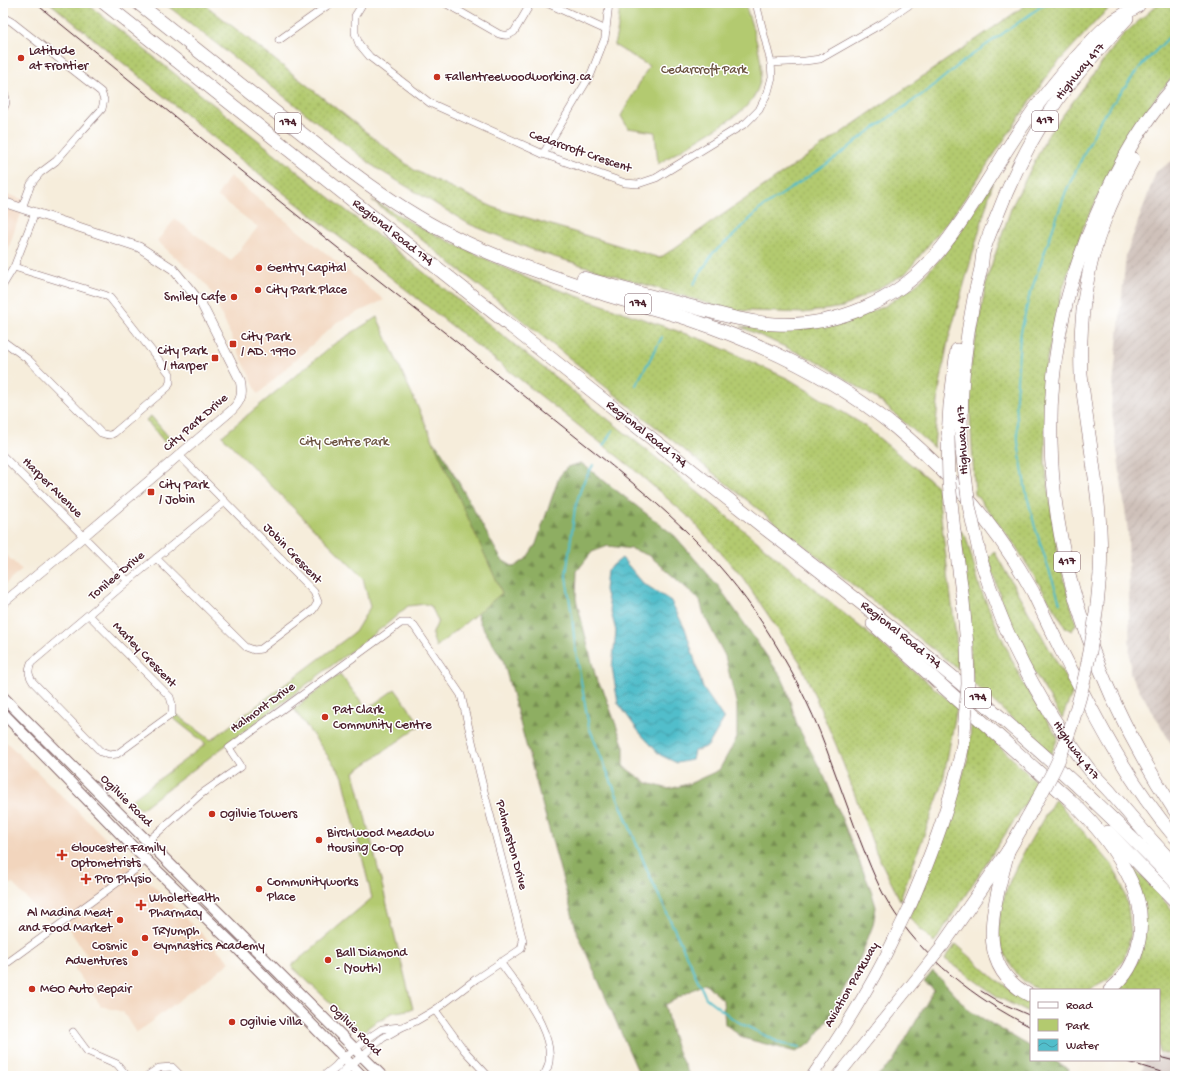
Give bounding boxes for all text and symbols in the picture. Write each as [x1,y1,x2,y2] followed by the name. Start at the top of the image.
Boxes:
[1052,39,1109,103] street label: Highway 417
[29,44,90,74] place label: Latitude at Frontier
[16,53,26,63] marker: Latitude at Frontier
[661,63,748,78] park label: Cedarcroft Park
[444,70,592,85] place label: Fallentreewoodworking.ca
[432,72,442,82] marker: Fallentreewoodworking.ca
[1032,111,1058,131] road number: 417
[275,113,301,133] road number: 174
[527,127,635,177] street label: Cedarcroft Crescent
[349,196,436,269] street label: Regional Road 174
[267,261,346,276] place label: Gentry Capital
[254,263,264,273] marker: Gentry Capital
[266,283,347,298] place label: City Park Place
[253,285,263,295] marker: City Park Place
[164,290,226,305] place label: Smiley Cafe
[229,292,239,302] marker: Smiley Cafe
[625,294,651,314] road number: 174
[241,330,297,360] place label: City Park / AD. 1990
[228,339,238,349] marker: City Park / AD. 1990
[158,344,208,374] place label: City Park / Harper
[210,353,220,363] marker: City Park / Harper
[161,391,232,455] street label: City Park Drive
[603,397,690,471] street label: Regional Road 174
[954,404,972,475] street label: Highway 417
[299,435,390,450] park label: City Centre Park
[19,455,85,521] street label: Harper Avenue
[159,478,210,508] place label: City Park / Jobin
[146,487,156,497] marker: City Park / Jobin
[259,521,326,589] street label: Jobin Crescent
[85,548,148,604] street label: Tonilee Drive
[1054,552,1080,572] road number: 417
[857,598,944,672] street label: Regional Road 174
[109,619,180,692] street label: Marley Crescent
[228,679,299,737] street label: Halmont Drive
[965,688,991,708] road number: 174
[332,703,432,733] place label: Pat Clark Community Centre
[320,712,330,722] marker: Pat Clark Community Centre
[1050,718,1103,784] street label: Highway 417
[97,772,156,831] street label: Ogilvie Road
[492,798,530,892] street label: Palmerston Drive
[220,807,298,822] place label: Ogilvie Towers
[207,809,217,819] marker: Ogilvie Towers
[326,826,434,856] place label: Birchwood Meadow Housing Co-Op
[314,835,324,845] marker: Birchwood Meadow Housing Co-Op
[71,841,166,871] place label: Gloucester Family Optometrists
[56,849,68,861] marker: Gloucester Family Optometrists
[94,872,152,887] place label: Pro Physio
[80,873,92,885] marker: Pro Physio
[266,875,359,905] place label: Communityworks Place
[254,884,264,894] marker: Communityworks Place
[148,891,220,921] place label: WholeHealth Pharmacy
[136,900,146,910] marker: WholeHealth Pharmacy
[18,906,114,936] place label: Al Madina Meat and Food Market
[115,915,125,925] marker: Al Madina Meat and Food Market
[152,924,265,954] place label: TRYumph Gymnastics Academy
[140,933,150,943] marker: TRYumph Gymnastics Academy
[66,939,128,969] place label: Cosmic Adventures
[821,939,883,1030] street label: Aviation Parkway
[335,946,408,976] place label: Ball Diamond - (Youth)
[130,948,140,958] marker: Cosmic Adventures
[323,955,333,965] marker: Ball Diamond - (Youth)
[40,982,133,997] place label: MGO Auto Repair
[27,984,37,994] marker: MGO Auto Repair
[1030,989,1160,1061] legend
[1066,1000,1093,1014] text: Road
[326,1001,385,1060] street label: Ogilvie Road
[240,1015,303,1030] place label: Ogilvie Villa
[227,1017,237,1027] marker: Ogilvie Villa
[1065,1020,1091,1034] text: Park
[1066,1040,1100,1054] text: Water

